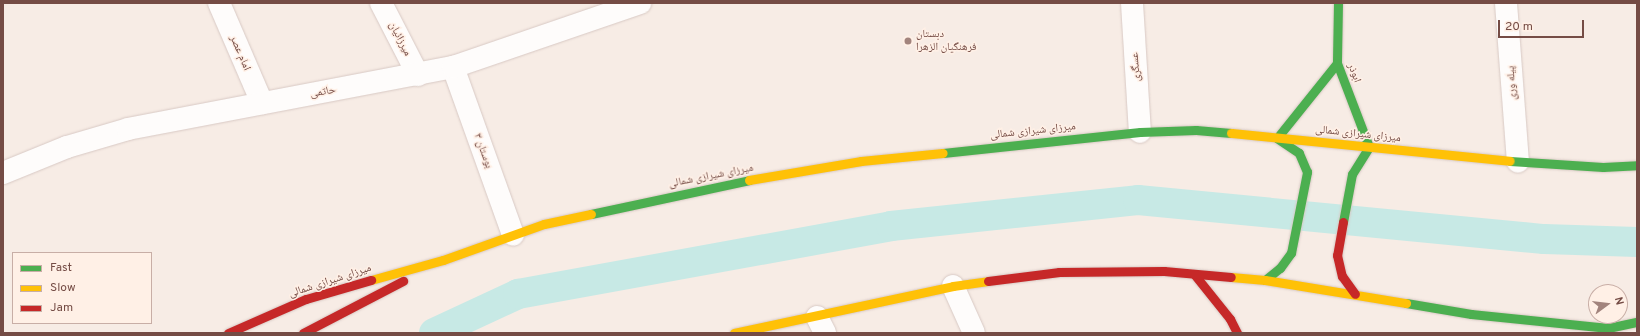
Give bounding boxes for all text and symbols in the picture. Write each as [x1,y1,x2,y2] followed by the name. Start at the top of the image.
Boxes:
[1500,12,1586,38] scale bar
[1505,19,1533,35] text: 20 m
[386,20,414,58] street label: میرزائیان
[916,28,977,54] place label: دبستان فرهنگیان الزهرا
[227,33,253,73] street label: امام عصر
[903,36,913,46] marker: دبستان فرهنگیان الزهرا
[1128,52,1144,82] street label: عسگری
[1344,61,1364,85] street label: ابوذر
[1504,65,1520,101] street label: پیله وری
[309,83,337,101] street label: حاتمی
[990,120,1076,142] street label: میرزای شیرازی شمالی
[1315,123,1401,145] street label: میرزای شیرازی شمالی
[471,132,495,170] street label: بوستان ۳
[668,161,754,191] street label: میرزای شیرازی شمالی
[12,252,152,324] legend
[50,260,72,276] text: Fast
[287,261,373,301] street label: میرزای شیرازی شمالی
[50,280,76,296] text: Slow
[1588,284,1628,324] north arrow
[1611,296,1626,307] text: N
[50,300,73,316] text: Jam

